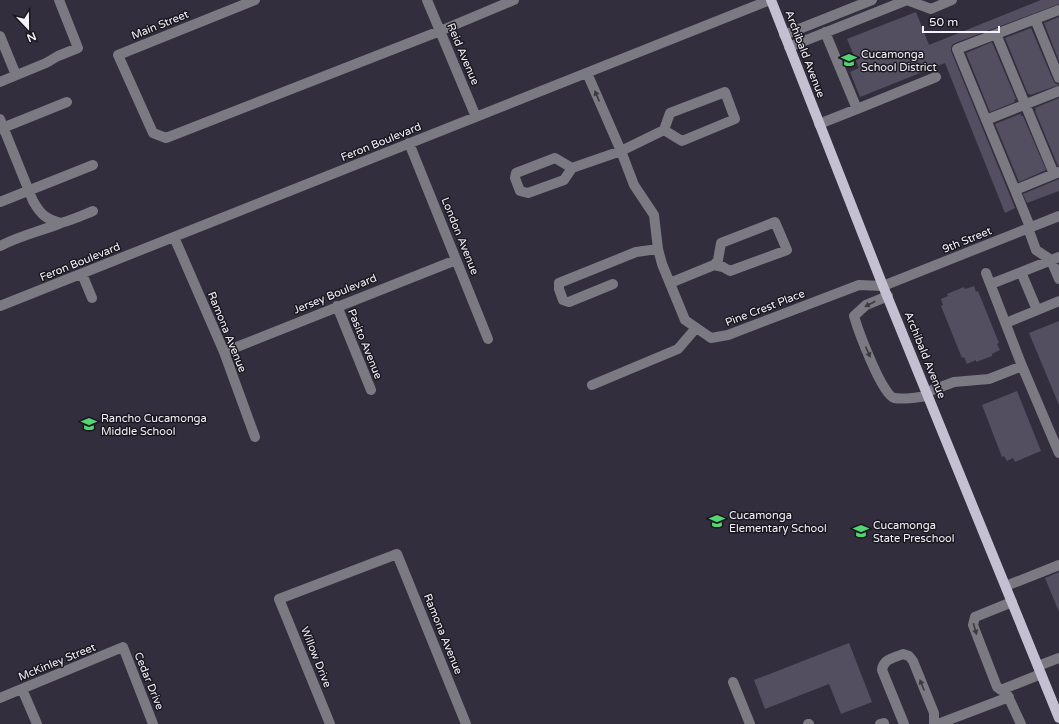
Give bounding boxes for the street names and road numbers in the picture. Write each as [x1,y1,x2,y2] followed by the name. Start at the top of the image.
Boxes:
[129,8,191,42] street label: Main Street
[782,8,828,100] street label: Archibald Avenue
[444,21,482,87] street label: Reid Avenue
[339,120,423,164] street label: Feron Boulevard
[439,195,481,277] street label: London Avenue
[940,224,994,256] street label: 9th Street
[38,240,122,284] street label: Feron Boulevard
[291,271,379,317] street label: Jersey Boulevard
[723,287,807,329] street label: Pine Crest Place
[205,290,249,374] street label: Ramona Avenue
[345,307,385,381] street label: Pasito Avenue
[902,310,948,400] street label: Archibald Avenue
[421,592,465,676] street label: Ramona Avenue
[298,625,334,689] street label: Willow Drive
[16,641,98,683] street label: McKinley Street
[132,650,166,712] street label: Cedar Drive

